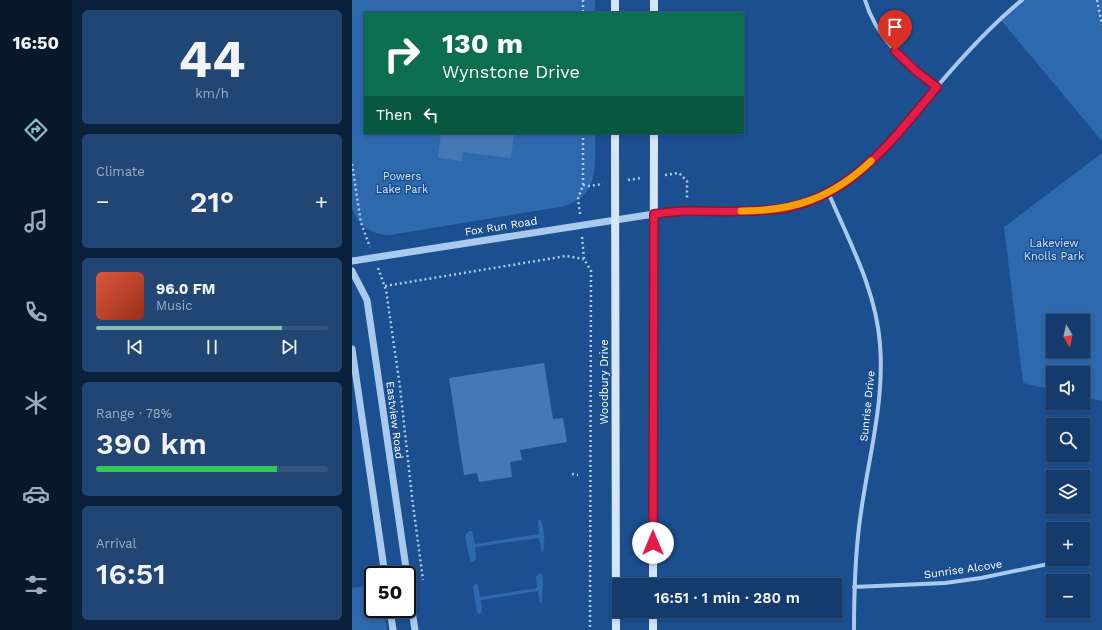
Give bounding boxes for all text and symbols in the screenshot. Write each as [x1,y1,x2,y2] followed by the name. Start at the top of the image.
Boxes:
[878,10,912,51] pin
[884,16,906,38] icon: arrive
[442,27,523,60] text: 130 m
[376,28,428,80] icon: right
[178,29,246,90] text: 44
[13,32,59,53] text: 16:50
[442,61,580,82] text: Wynstone Drive
[195,86,229,101] text: km/h
[420,104,442,126] icon: left
[376,106,412,124] text: Then
[22,116,50,144] icon: directions
[96,164,145,179] text: Climate
[376,170,428,196] park label: Powers Lake Park
[190,184,234,219] text: 21°
[96,189,109,214] text: −
[315,189,328,214] text: +
[22,207,50,235] icon: music
[464,214,538,239] street label: Fox Run Road
[1024,237,1084,263] park label: Lakeview Knolls Park
[156,280,215,298] text: 96.0 FM
[22,298,50,326] icon: phone
[156,298,193,313] text: Music
[1046,314,1090,358] north arrow
[1046,314,1090,618] map controls
[124,336,146,358] icon: previous
[201,336,223,358] icon: pause
[278,336,300,358] icon: next
[598,340,611,424] street label: Woodbury Drive
[1046,366,1090,410] button: sound
[857,370,878,442] street label: Sunrise Drive
[383,381,406,460] street label: Eastview Road
[22,389,50,417] icon: climate
[96,406,172,421] text: Range · 78%
[1046,418,1090,462] button: search
[96,426,207,461] text: 390 km
[1046,470,1090,514] button: layers
[22,480,50,508] icon: car
[632,522,674,564] position arrow
[1046,522,1090,566] button: +
[96,536,137,551] text: Arrival
[96,556,166,591] text: 16:51
[923,558,1003,581] street label: Sunrise Alcove
[364,566,416,618] speed limit sign: 50
[22,571,50,599] icon: filters
[1046,574,1090,618] button: −
[654,589,800,607] text: 16:51 · 1 min · 280 m

